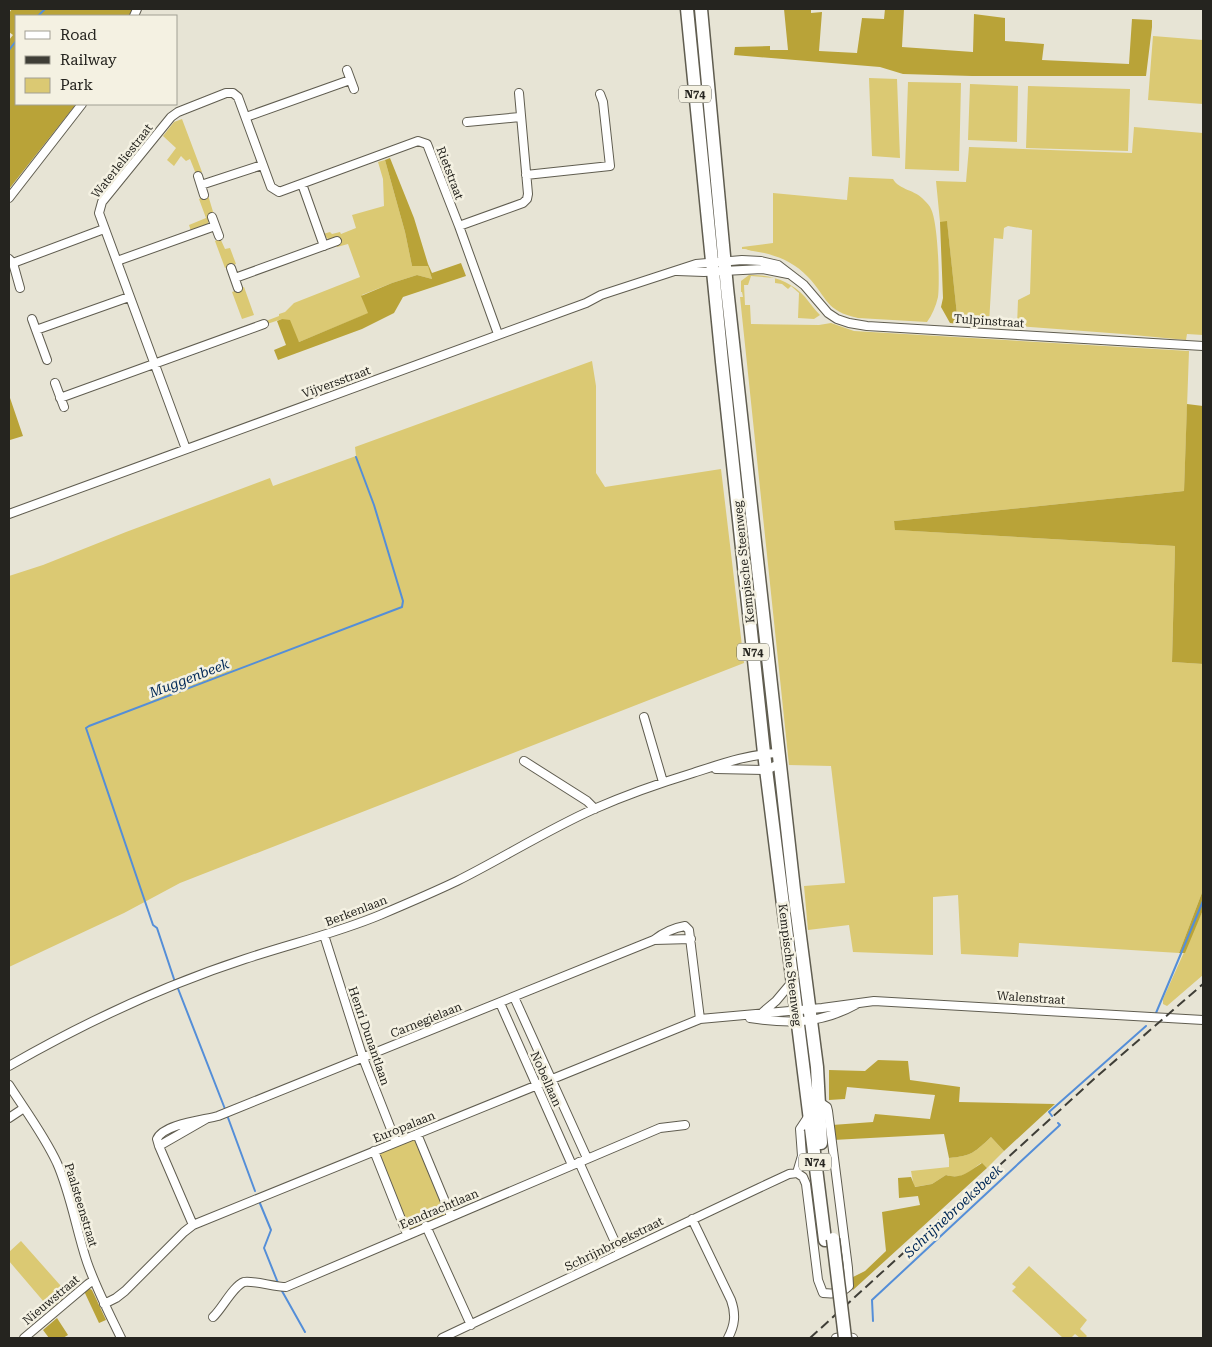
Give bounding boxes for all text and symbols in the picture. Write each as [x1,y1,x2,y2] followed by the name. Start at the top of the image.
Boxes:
[15,15,178,105] legend
[60,26,97,44] text: Road
[60,51,117,69] text: Railway
[60,76,94,94] text: Park
[679,86,711,102] road number: N74
[89,121,156,201] street label: Waterleliestraat
[434,145,467,202] street label: Rietstraat
[953,312,1025,330] street label: Tulpinstraat
[300,363,373,401] street label: Vijversstraat
[731,500,757,624] street label: Kempische Steenweg
[737,644,769,660] road number: N74
[146,655,232,701] water label: Muggenbeek
[323,893,389,929] street label: Berkenlaan
[776,903,804,1027] street label: Kempische Steenweg
[346,985,393,1087] street label: Henri Dunantlaan
[996,989,1066,1007] street label: Walenstraat
[388,999,464,1041] street label: Carnegielaan
[528,1049,565,1109] street label: Nobellaan
[371,1108,437,1146] street label: Europalaan
[799,1154,831,1170] road number: N74
[62,1161,101,1249] street label: Paalsteenstraat
[900,1161,1006,1261] water label: Schrijnebroeksbeek
[397,1186,481,1232] street label: Eendrachtlaan
[562,1214,666,1274] street label: Schrijnbroekstraat
[20,1272,83,1328] street label: Nieuwstraat

